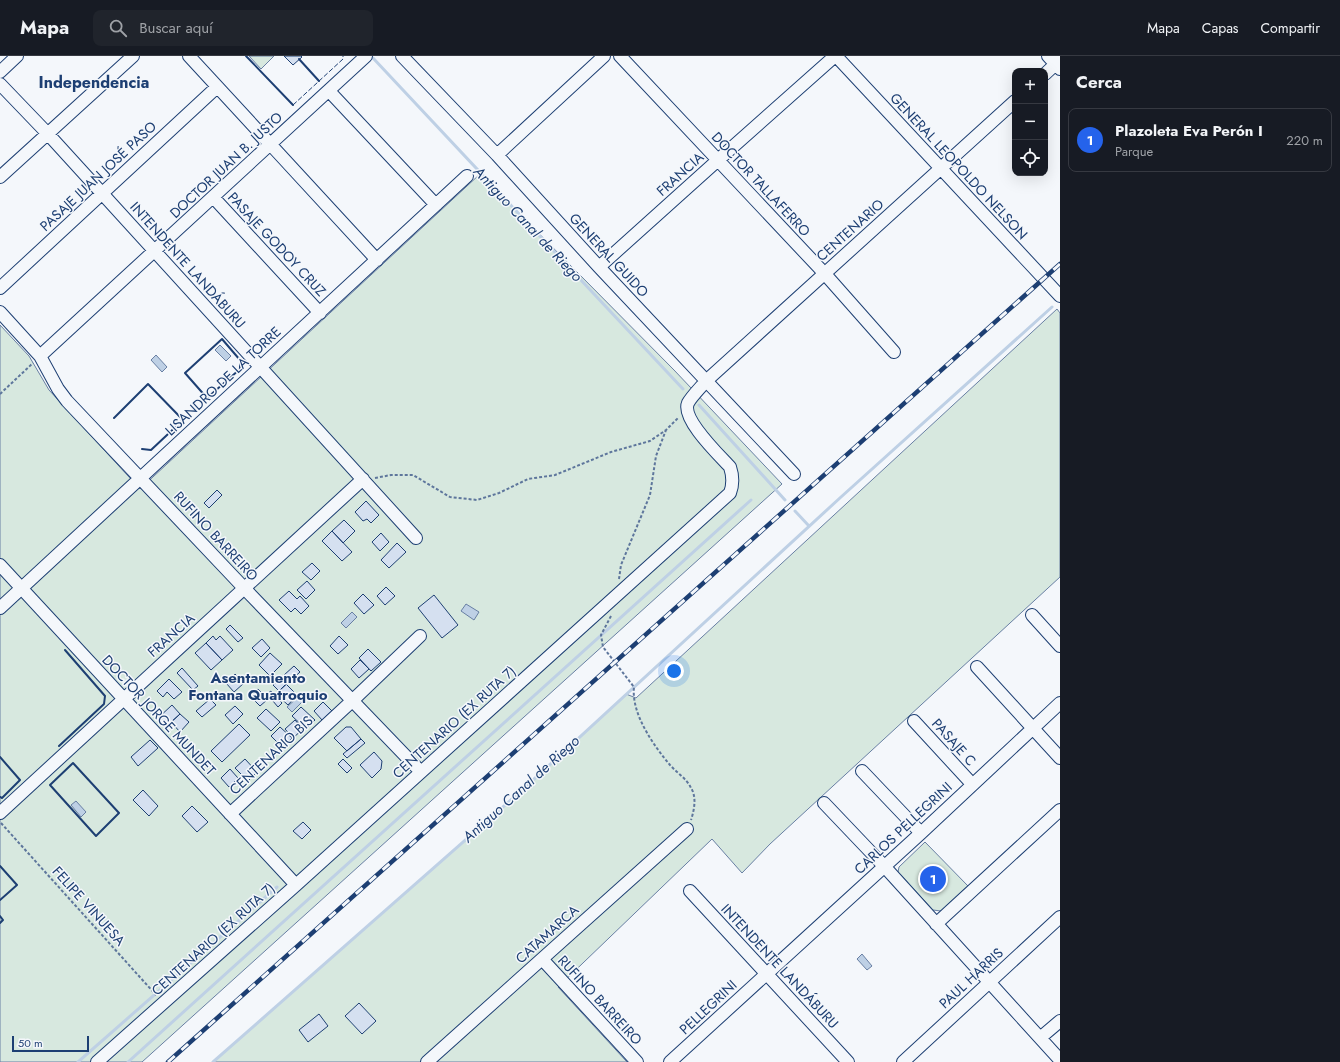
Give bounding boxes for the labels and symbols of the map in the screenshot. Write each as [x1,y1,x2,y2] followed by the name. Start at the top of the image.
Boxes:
[39,71,149,94] district label: Independencia
[886,88,1032,244] street label: GENERAL LEOPOLDO NELSON
[165,107,287,223] street label: DOCTOR JUAN B. JUSTO
[35,116,161,236] street label: PASAJE JUAN JOSÉ PASO
[707,127,815,241] street label: DOCTOR TALLAFERRO
[652,147,709,201] street label: FRANCIA
[468,161,588,287] water label: Antiguo Canal de Riego
[223,187,331,301] street label: PASAJE GODOY CRUZ
[812,194,888,266] street label: CENTENARIO
[126,197,250,333] street label: INTENDENTE LANDÁBURU
[565,209,653,301] street label: GENERAL GUIDO
[161,322,285,440] street label: LISANDRO DE LA TORRE
[169,487,263,585] street label: RUFINO BARREIRO
[143,608,200,662] street label: FRANCIA
[98,650,221,780] street label: DOCTOR JORGE MUNDET
[388,661,520,783] street label: CENTENARIO (EX RUTA 7)
[664,661,684,681] your location
[188,667,328,706] district label: Asentamiento Fontana Quatroquio
[225,711,318,799] street label: CENTENARIO BIS
[927,714,981,770] street label: PASAJE C
[457,730,584,848] water label: Antiguo Canal de Riego
[850,777,956,879] street label: CARLOS PELLEGRINI
[48,862,131,951] street label: FELIPE VINUESA
[920,864,946,894] pin: 1
[147,878,279,1000] street label: CENTENARIO (EX RUTA 7)
[717,899,843,1033] street label: INTENDENTE LANDÁBURU
[511,900,584,968] street label: CATAMARCA
[934,943,1008,1013] street label: PAUL HARRIS
[553,951,647,1049] street label: RUFINO BARREIRO
[675,975,741,1039] street label: PELLEGRINI
[12,1034,89,1053] scale bar

